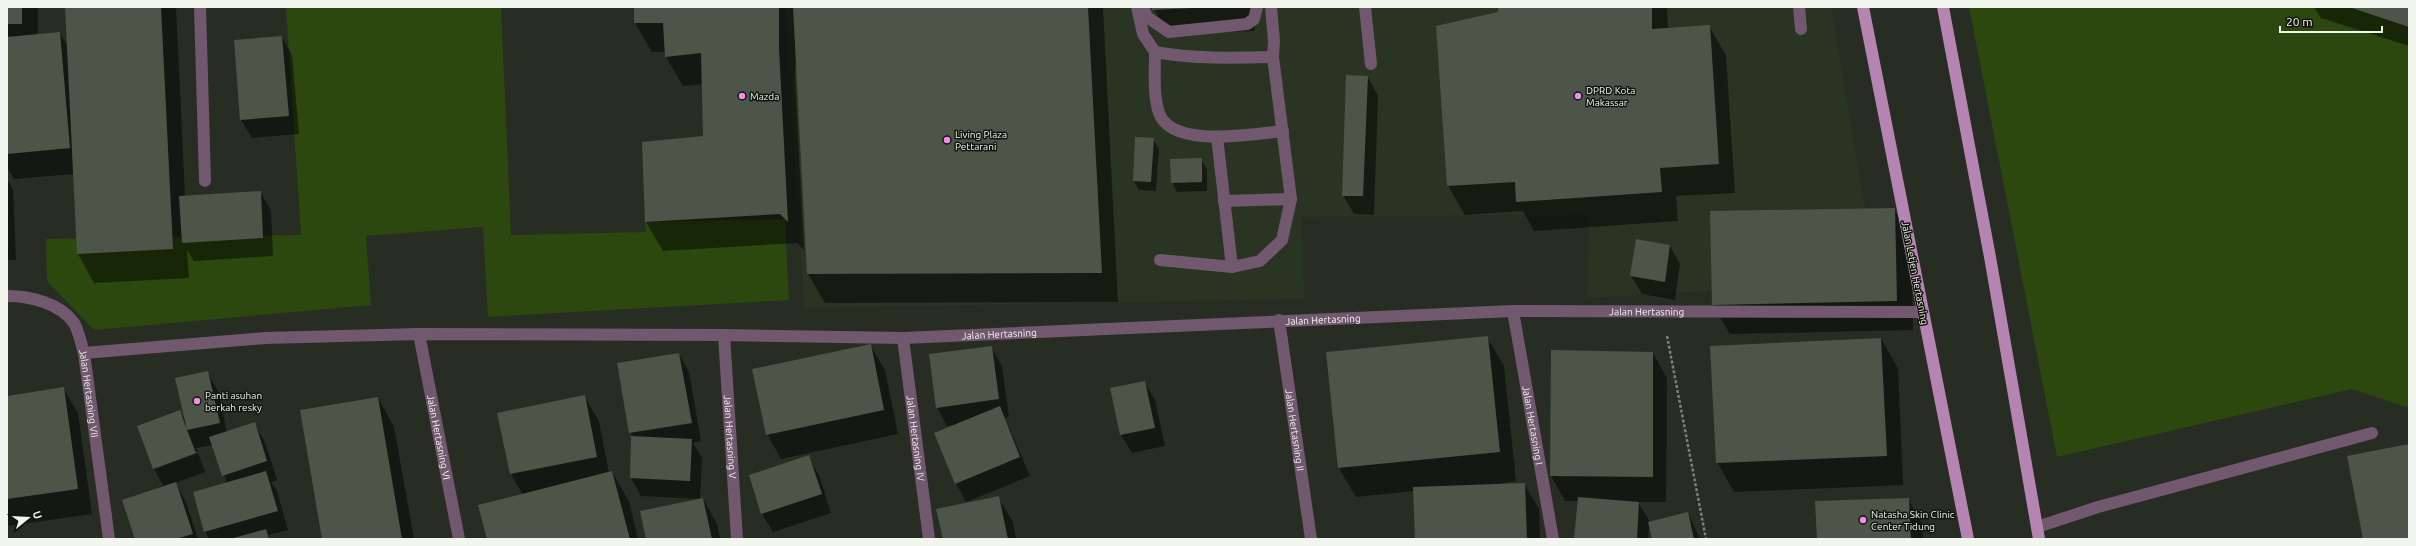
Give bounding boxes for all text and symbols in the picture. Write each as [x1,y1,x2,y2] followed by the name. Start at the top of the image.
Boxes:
[2280,8,2382,34] scale bar
[2286,15,2313,28] text: 20 m
[1586,85,1636,108] place label: DPRD Kota Makassar
[737,91,747,101] marker: Mazda
[750,91,779,102] place label: Mazda
[1573,91,1583,101] marker: DPRD Kota Makassar
[955,129,1007,152] place label: Living Plaza Pettarani
[942,135,952,145] marker: Living Plaza Pettarani
[1900,220,1930,326] street label: Jalan Letjen Hertasning
[1609,306,1684,317] street label: Jalan Hertasning
[1285,312,1361,327] street label: Jalan Hertasning
[961,327,1037,341] street label: Jalan Hertasning
[78,348,101,438] street label: Jalan Hertasning VII
[1521,385,1545,466] street label: Jalan Hertasning I
[1284,388,1306,472] street label: Jalan Hertasning II
[205,390,262,413] place label: Panti asuhan berkah resky
[425,394,453,481] street label: Jalan Hertasning VI
[722,395,739,480] street label: Jalan Hertasning V
[905,395,927,482] street label: Jalan Hertasning IV
[192,396,202,406] marker: Panti asuhan berkah resky
[8,498,48,538] north arrow
[31,509,44,520] text: U
[1871,509,1955,532] place label: Natasha Skin Clinic Center Tidung
[1858,515,1868,525] marker: Natasha Skin Clinic Center Tidung

